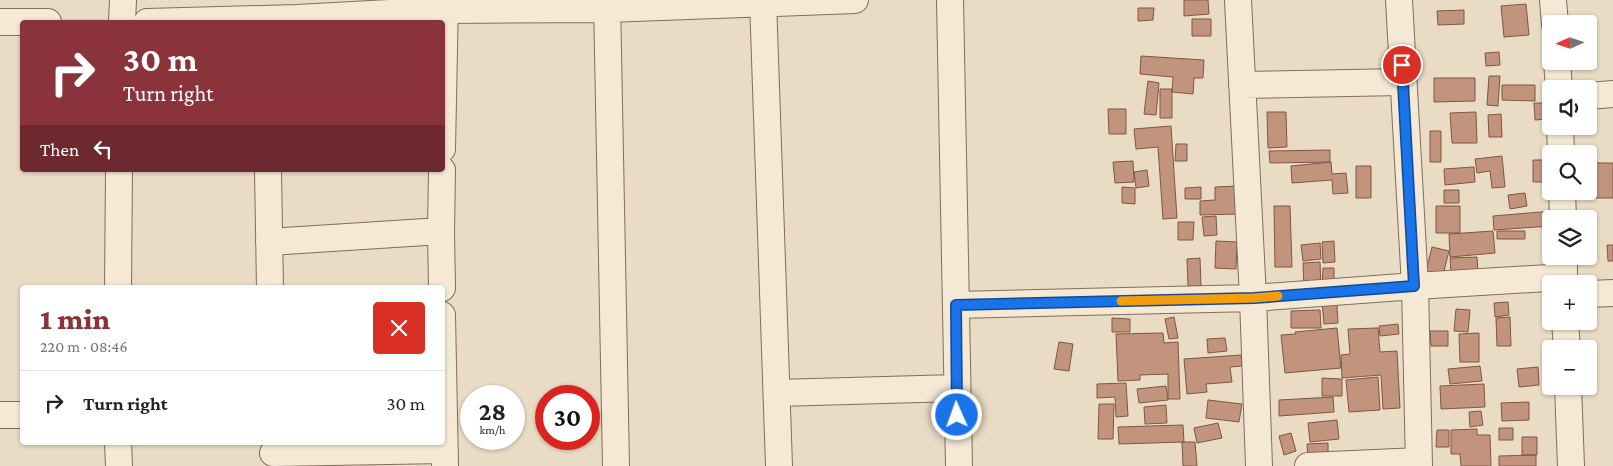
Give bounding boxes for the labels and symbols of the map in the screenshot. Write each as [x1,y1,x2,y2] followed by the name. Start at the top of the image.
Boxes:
[1542,15,1598,70] north arrow
[1381,44,1423,86] pin
[535,385,600,450] speed limit sign: 30
[930,388,982,440] position arrow

